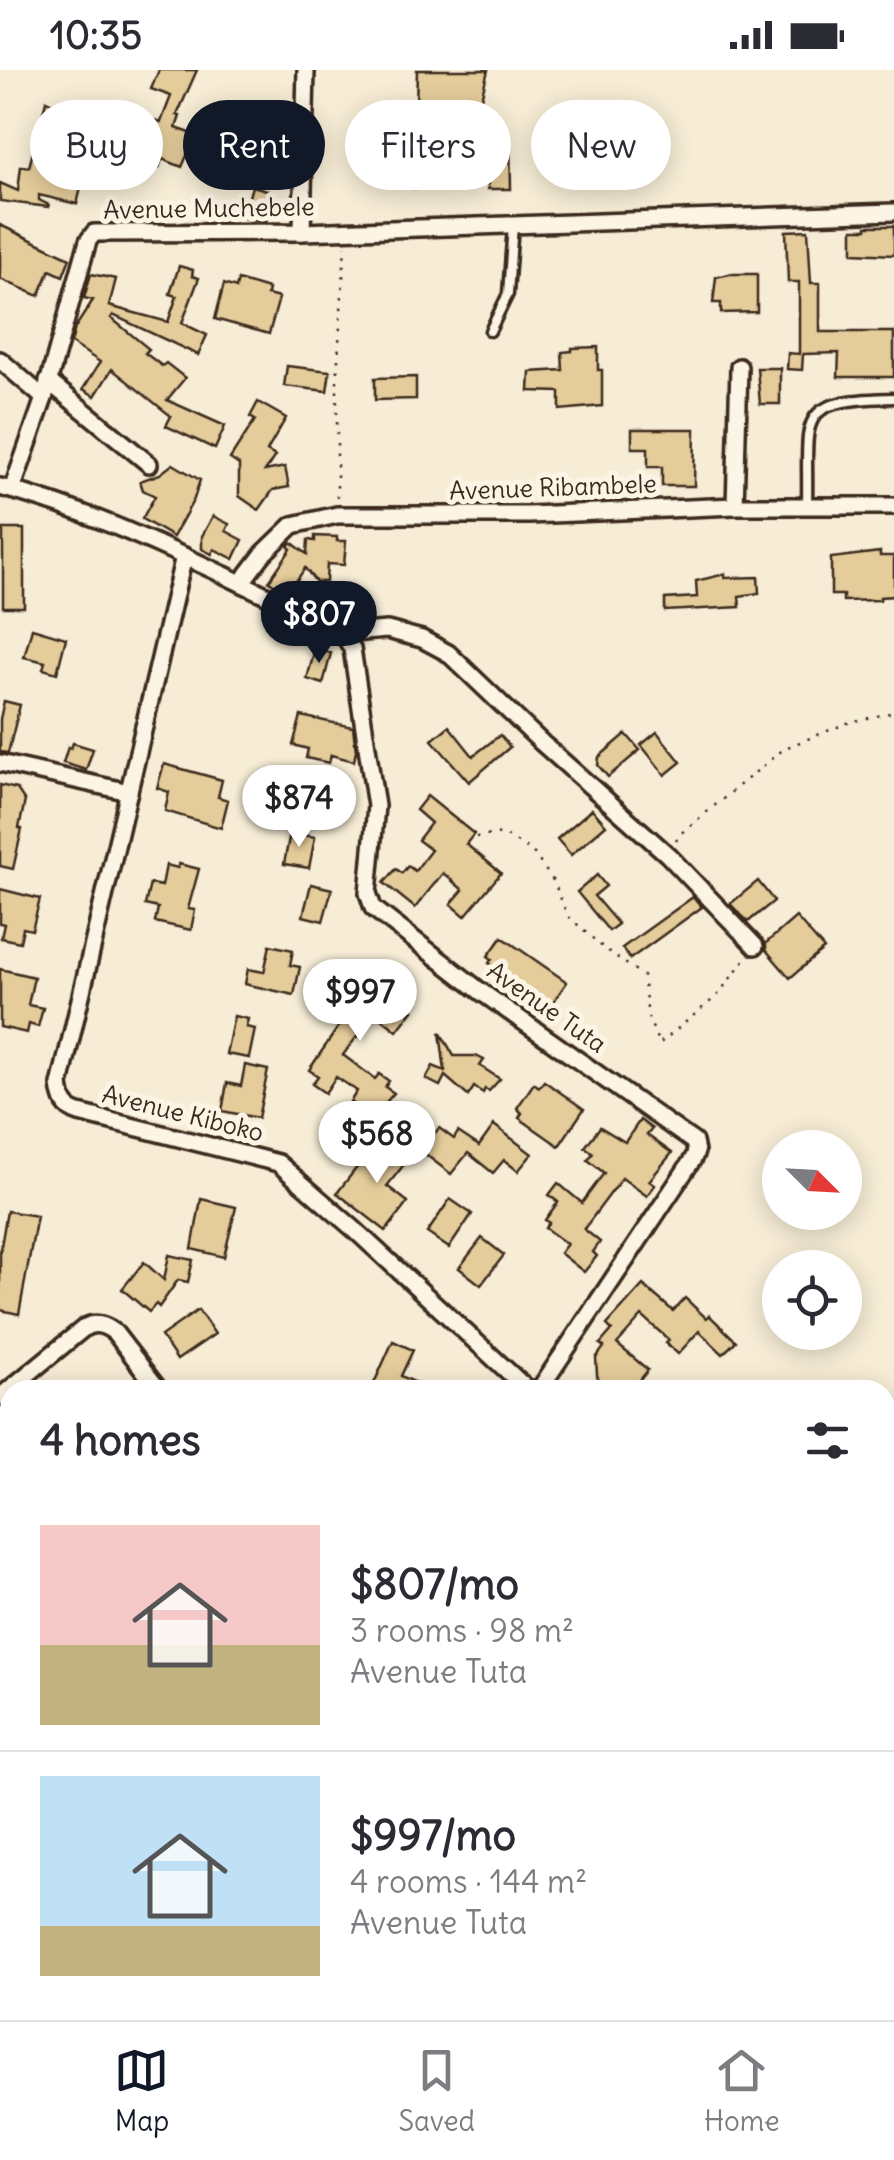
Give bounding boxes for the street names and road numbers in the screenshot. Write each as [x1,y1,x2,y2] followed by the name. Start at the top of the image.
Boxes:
[103,190,315,226] street label: Avenue Muchebele
[449,467,657,507] street label: Avenue Ribambele
[481,954,613,1060] street label: Avenue Tuta
[99,1077,267,1149] street label: Avenue Kiboko

